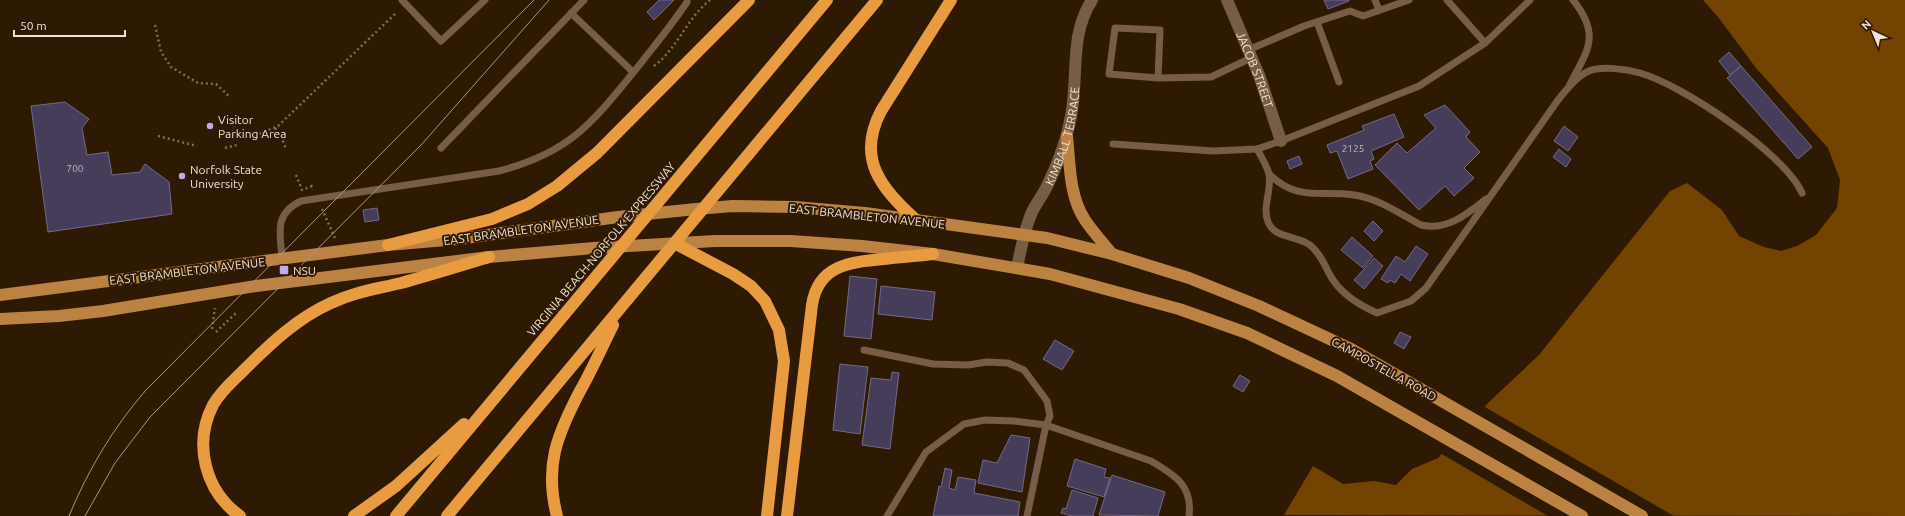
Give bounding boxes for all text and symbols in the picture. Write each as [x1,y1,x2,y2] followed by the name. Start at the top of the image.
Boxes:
[14,12,125,38] scale bar
[1853,12,1893,52] north arrow
[1859,18,1873,32] text: N
[20,19,47,32] text: 50 m
[1235,29,1276,110] street label: JACOB STREET
[1042,86,1081,187] street label: KIMBALL TERRACE
[218,113,286,140] place label: Visitor Parking Area
[205,121,215,131] marker: Visitor Parking Area
[1342,143,1364,154] house number: 2125
[524,159,678,339] street label: VIRGINIA BEACH-NORFOLK EXPRESSWAY
[67,163,84,174] house number: 700
[190,163,262,190] place label: Norfolk State University
[177,171,187,181] marker: Norfolk State University
[788,201,946,231] street label: EAST BRAMBLETON AVENUE
[442,213,600,247] street label: EAST BRAMBLETON AVENUE
[108,255,266,287] street label: EAST BRAMBLETON AVENUE
[278,264,290,276] marker: NSU
[293,264,316,277] place label: NSU
[1329,335,1439,403] street label: CAMPOSTELLA ROAD

